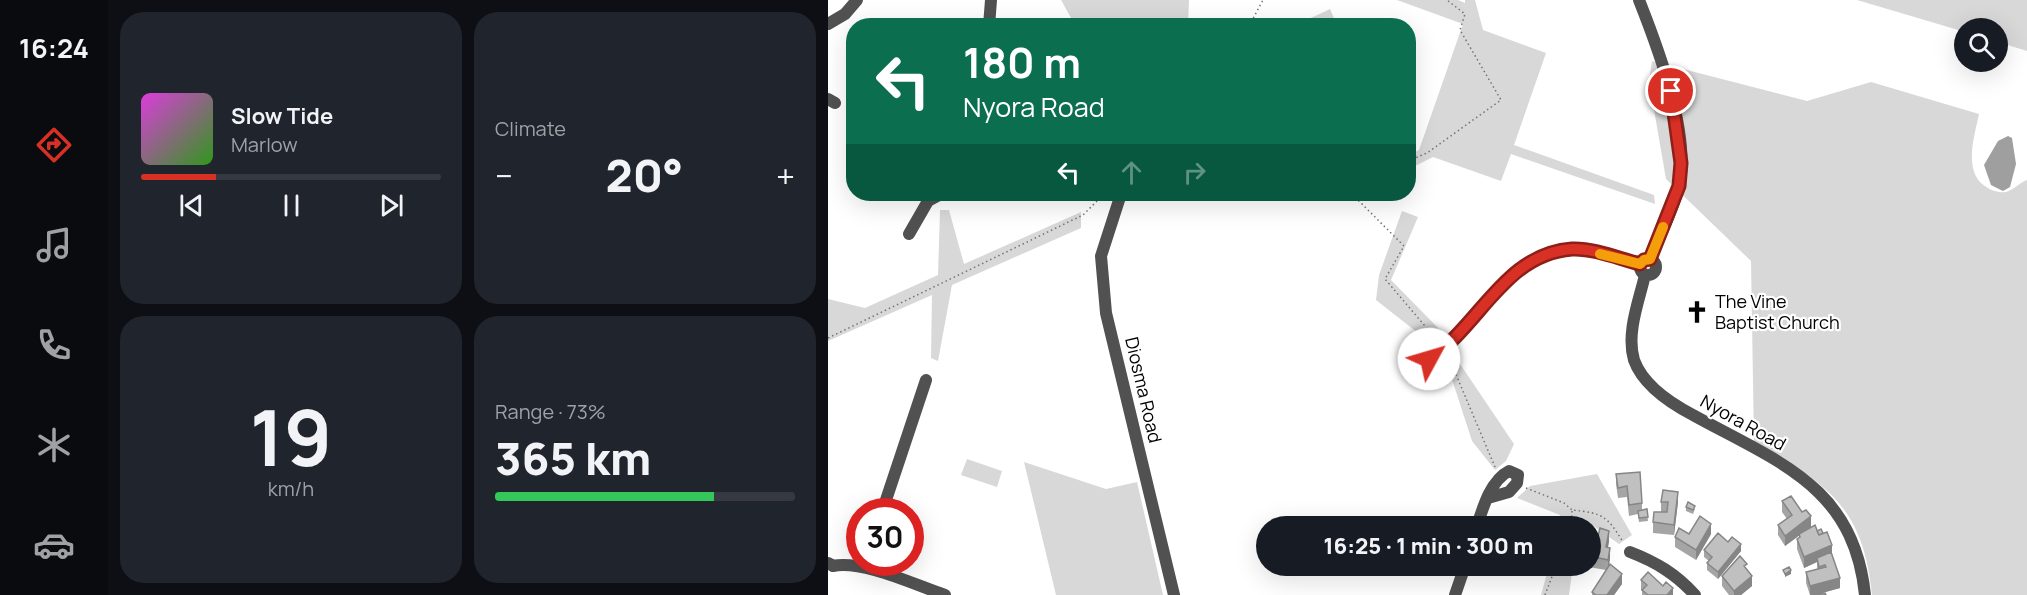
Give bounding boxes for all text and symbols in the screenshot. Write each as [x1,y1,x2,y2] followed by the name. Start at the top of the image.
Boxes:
[1954,18,2008,72] map controls
[1954,18,2008,72] button: search
[19,29,89,66] text: 16:24
[963,33,1081,91] text: 180 m
[864,42,942,120] icon: left
[1645,65,1696,116] pin
[1654,74,1687,107] icon: arrive
[963,88,1105,125] text: Nyora Road
[231,101,333,131] text: Slow Tide
[495,115,566,142] text: Climate
[33,124,75,166] icon: directions
[231,131,298,158] text: Marlow
[606,144,683,206] text: 20°
[495,153,513,198] text: −
[776,153,795,198] text: +
[1052,156,1085,189] icon: left
[1115,156,1148,189] icon: ahead
[1178,156,1211,189] icon: right
[175,189,208,222] icon: previous
[275,189,308,222] icon: pause
[375,189,408,222] icon: next
[33,224,75,266] icon: music
[1715,289,1840,334] place label: The Vine Baptist Church
[1684,299,1710,325] church icon: The Vine Baptist Church
[33,324,75,366] icon: phone
[1397,327,1461,391] position arrow
[1120,335,1168,445] street label: Diosma Road
[250,383,332,489] text: 19
[1696,389,1791,456] street label: Nyora Road
[495,398,606,425] text: Range · 73%
[33,424,75,466] icon: climate
[495,427,651,489] text: 365 km
[268,475,314,502] text: km/h
[846,498,924,576] speed limit sign: 30
[33,524,75,566] icon: car
[1324,531,1533,561] text: 16:25 · 1 min · 300 m

